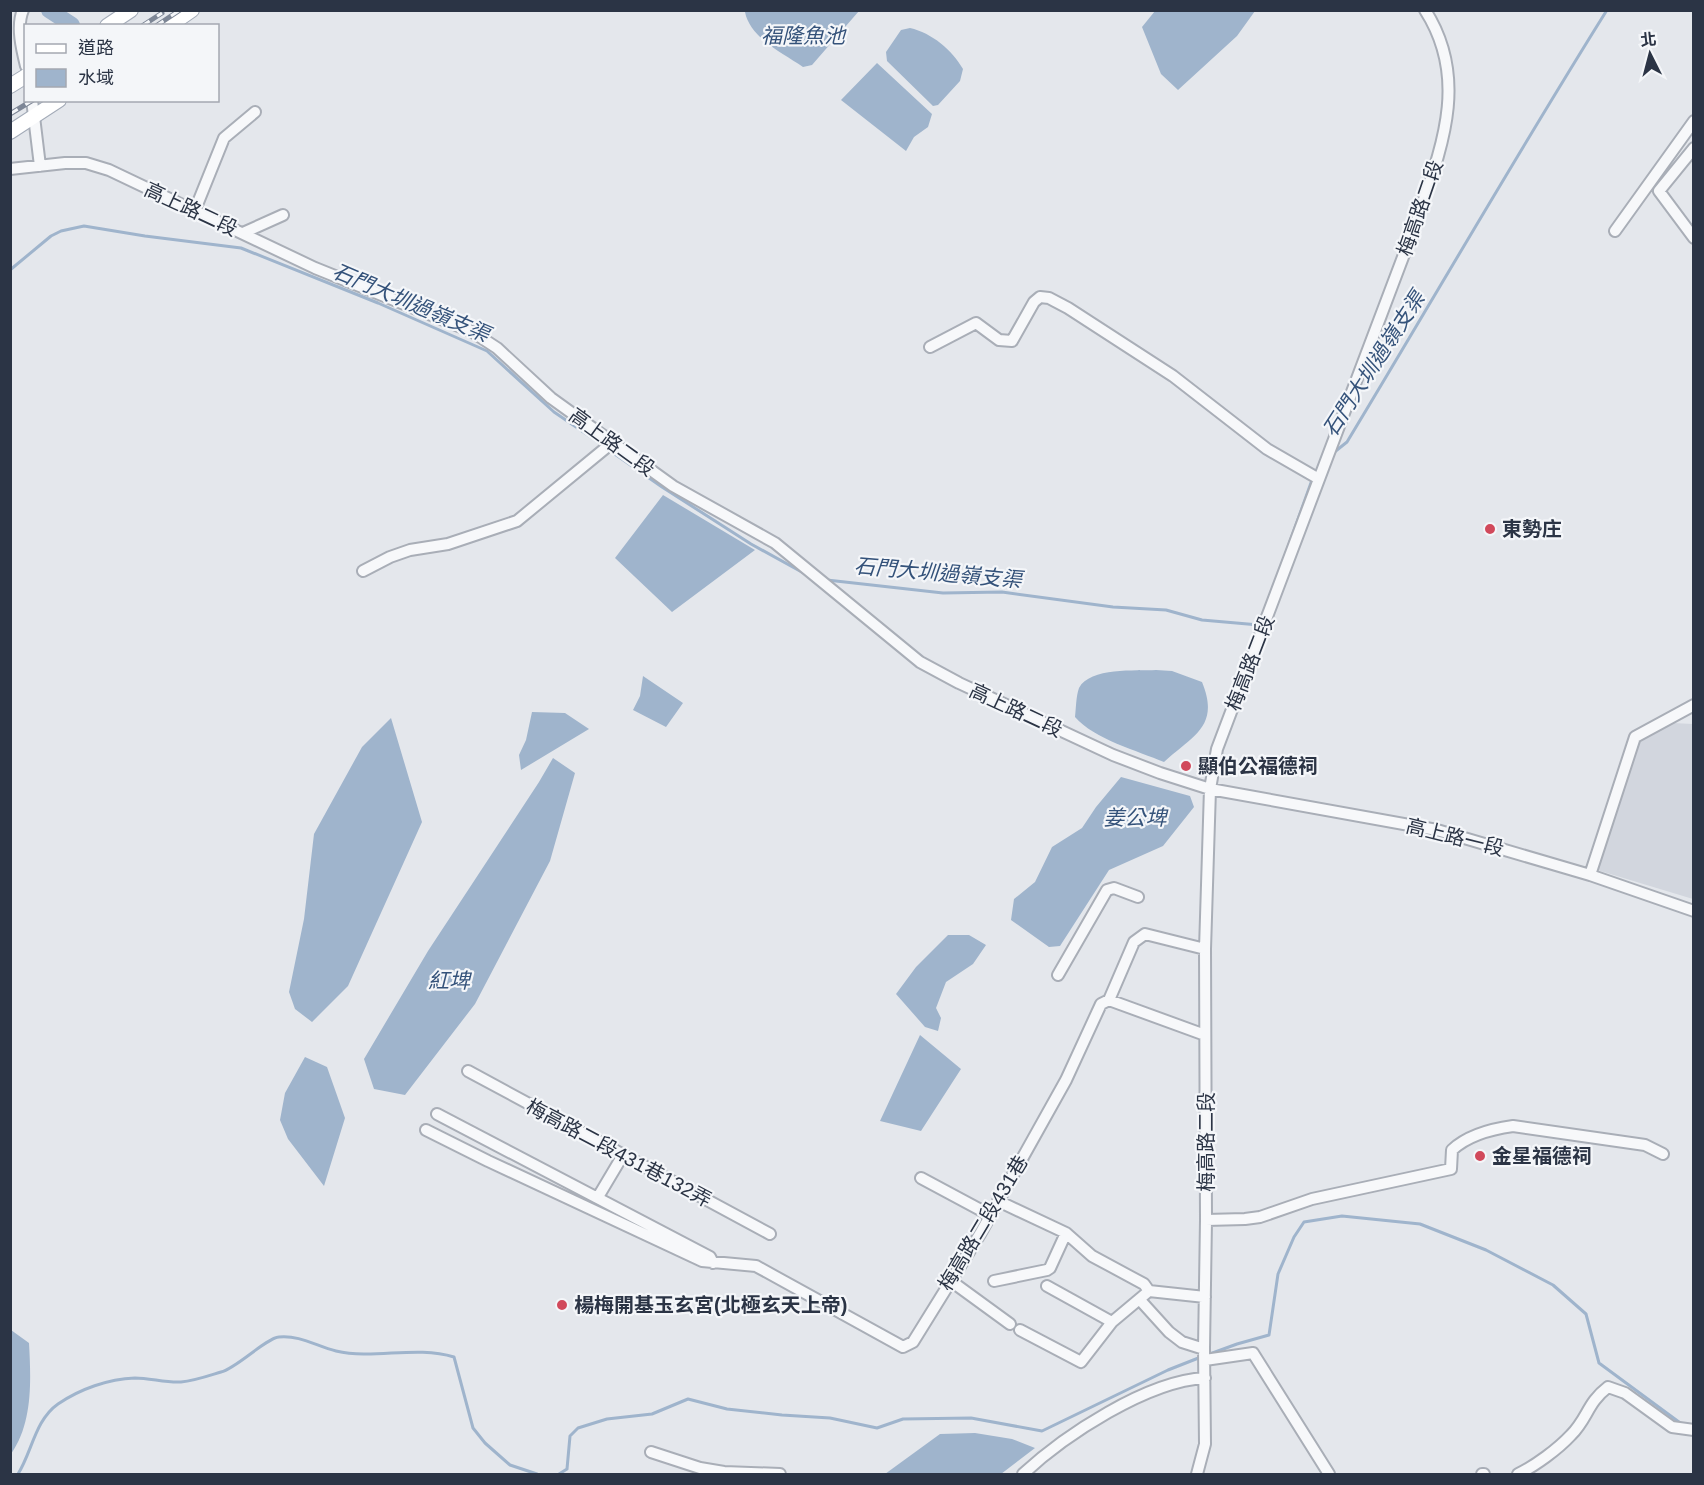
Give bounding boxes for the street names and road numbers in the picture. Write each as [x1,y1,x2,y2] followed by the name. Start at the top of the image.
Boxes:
[1393,157,1447,259] street label: 梅高路二段
[141,178,241,240] street label: 高上路二段
[565,404,659,480] street label: 高上路二段
[1222,612,1278,714] street label: 梅高路二段
[966,679,1066,741] street label: 高上路二段
[1404,814,1506,860] street label: 高上路一段
[1195,1092,1217,1192] street label: 梅高路二段
[523,1095,715,1211] street label: 梅高路二段431巷132弄
[934,1152,1032,1294] street label: 梅高路二段431巷

